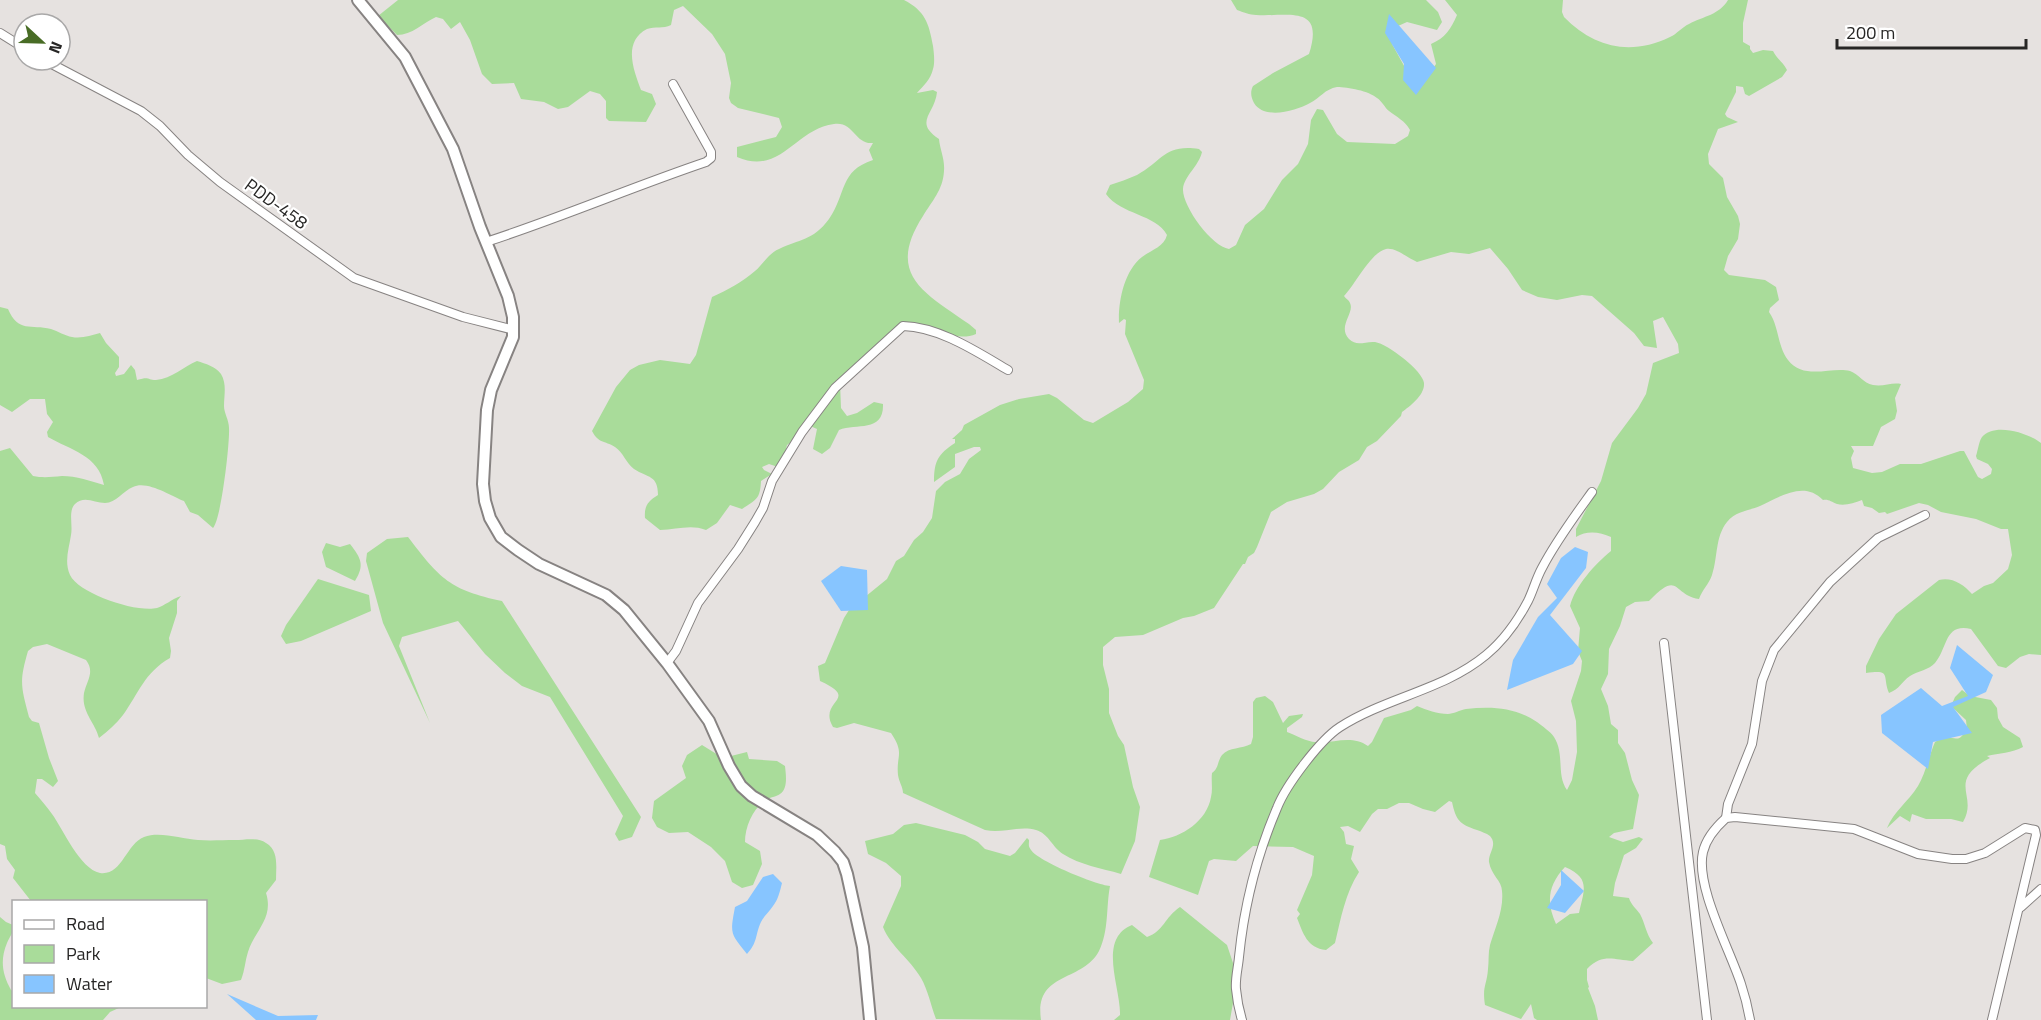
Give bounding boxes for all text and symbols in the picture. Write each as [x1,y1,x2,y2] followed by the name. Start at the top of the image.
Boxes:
[12,12,72,72] north arrow
[1837,12,2026,50] scale bar
[1846,19,1895,46] text: 200 m
[43,38,69,57] text: N
[239,172,313,236] street label: PDD-458
[12,900,207,1008] legend
[66,910,105,937] text: Road
[66,940,101,967] text: Park
[66,970,112,997] text: Water

